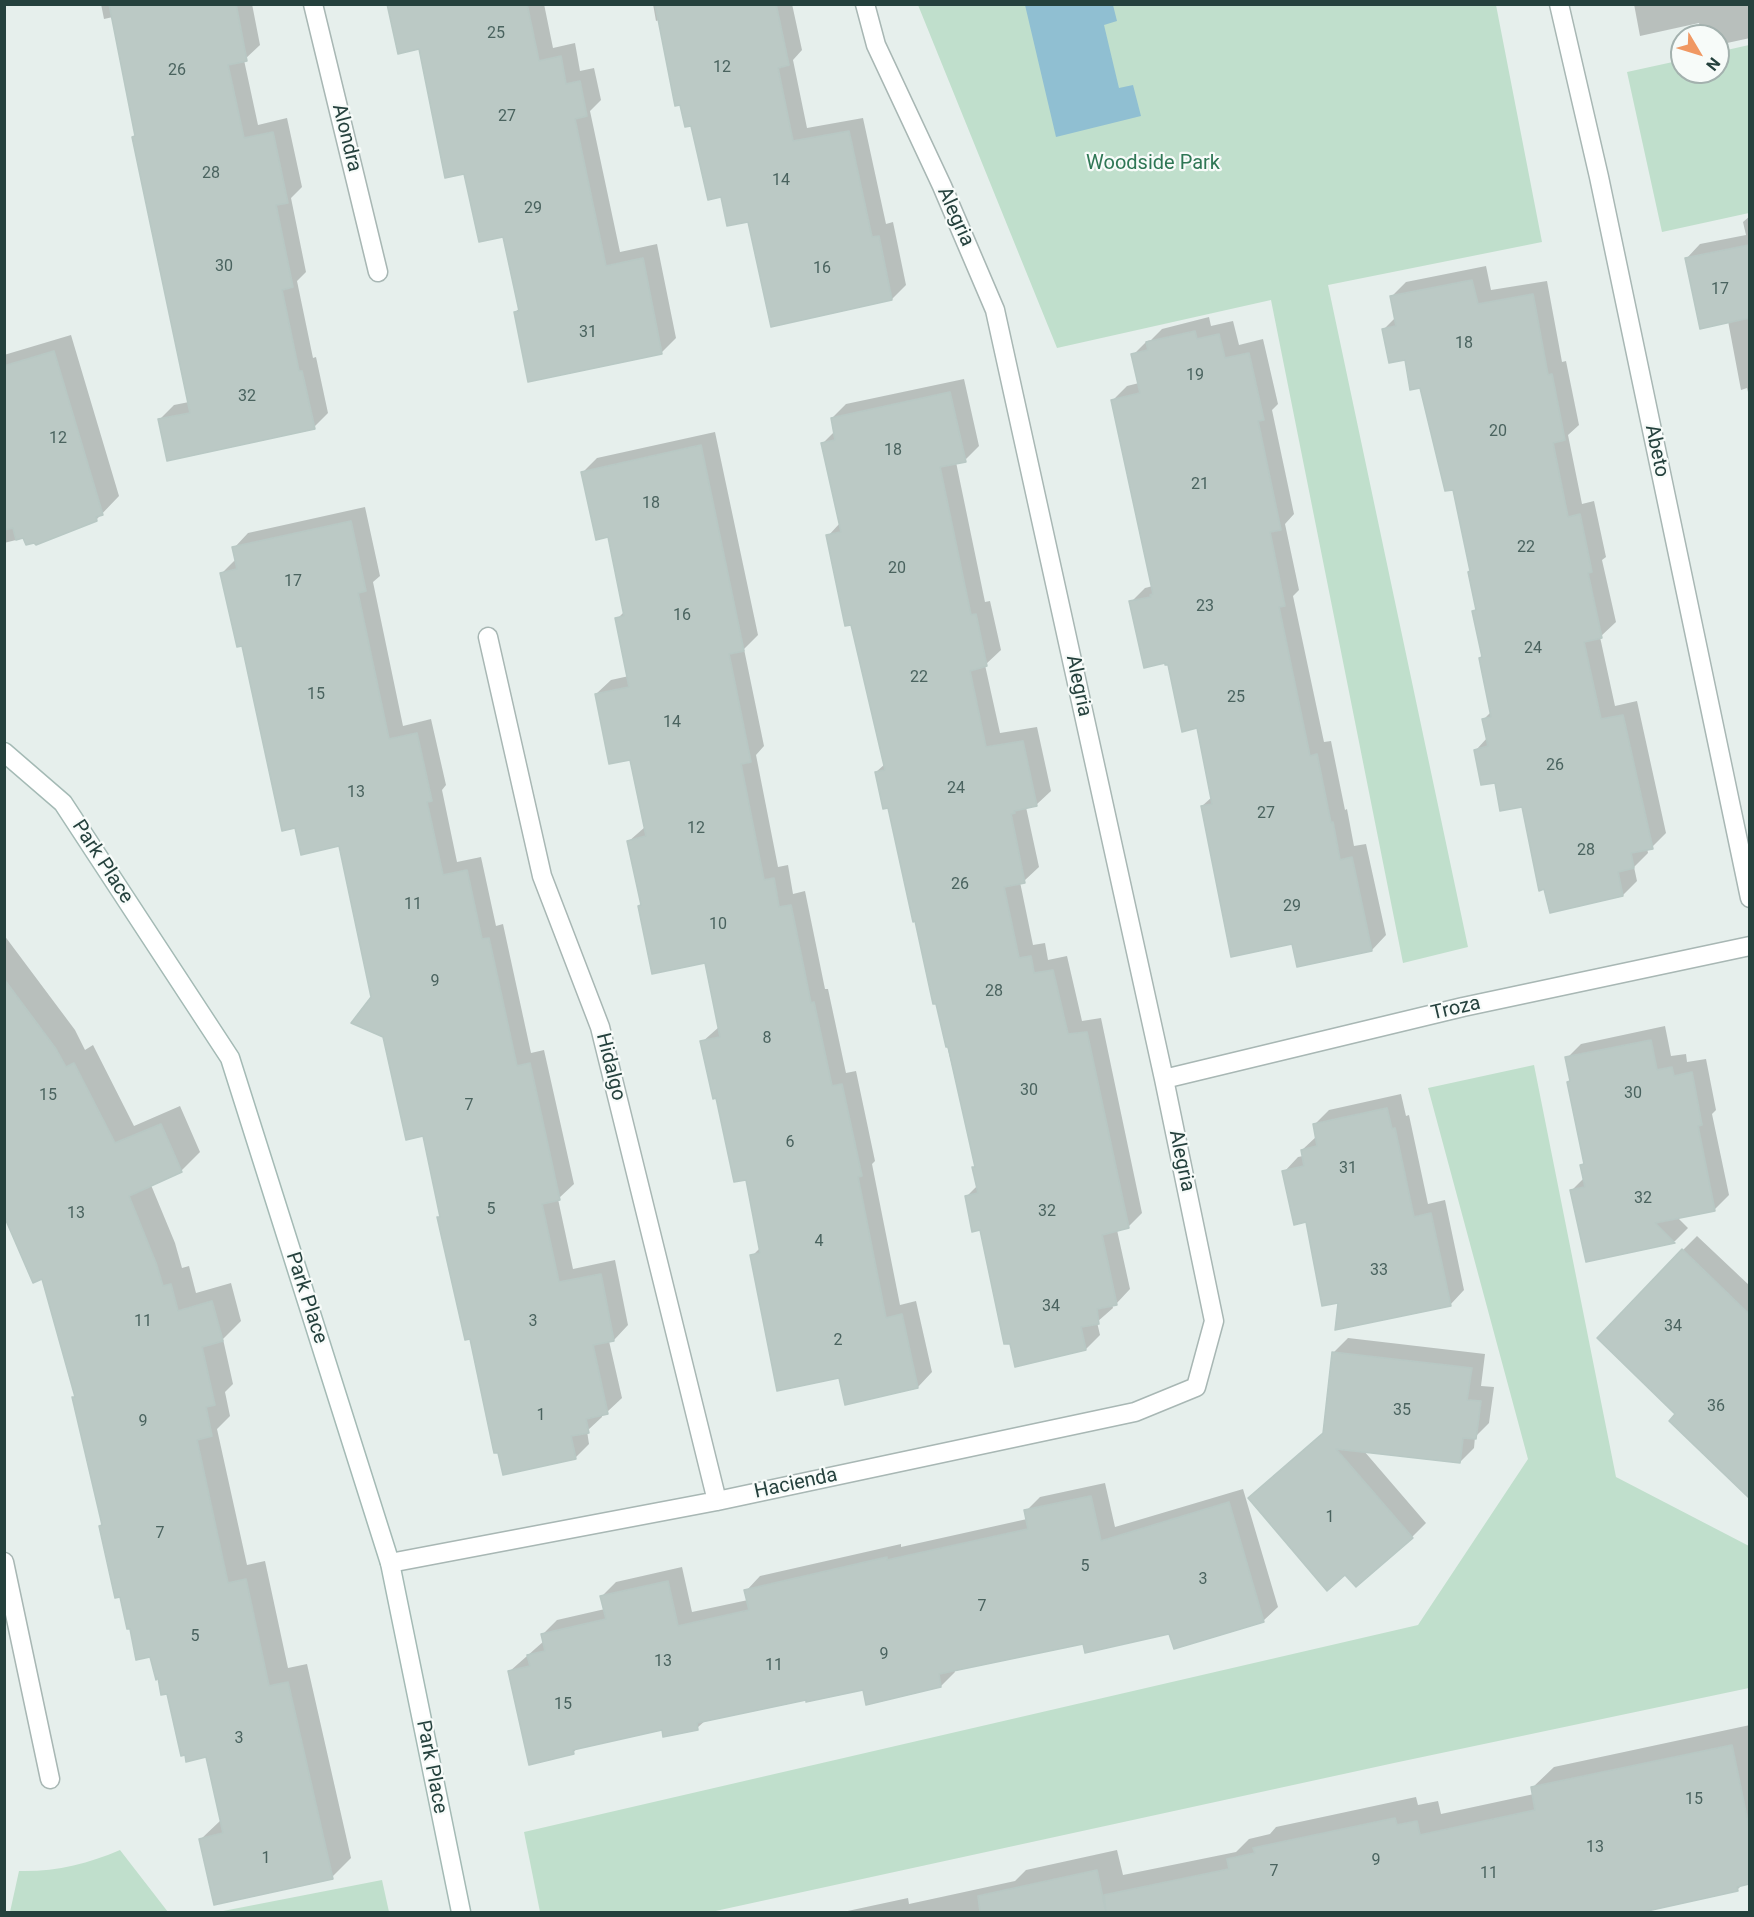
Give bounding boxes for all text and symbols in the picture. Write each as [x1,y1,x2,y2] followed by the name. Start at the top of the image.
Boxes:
[487,24,505,44] house number: 25
[1670,24,1730,84] north arrow
[1702,54,1724,74] text: N
[713,58,731,78] house number: 12
[168,61,186,81] house number: 26
[326,102,366,174] street label: Alondra
[498,107,516,127] house number: 27
[1086,152,1220,176] park label: Woodside Park
[202,164,220,184] house number: 28
[772,171,790,191] house number: 14
[931,184,979,250] street label: Alegria
[524,199,542,219] house number: 29
[215,257,233,277] house number: 30
[813,259,831,279] house number: 16
[1711,280,1729,300] house number: 17
[579,323,597,343] house number: 31
[1455,334,1473,354] house number: 18
[1186,366,1204,386] house number: 19
[238,387,256,407] house number: 32
[1489,422,1507,442] house number: 20
[1639,423,1673,479] street label: Abeto
[49,429,67,449] house number: 12
[884,441,902,461] house number: 18
[1191,475,1209,495] house number: 21
[642,494,660,514] house number: 18
[1517,538,1535,558] house number: 22
[888,559,906,579] house number: 20
[284,572,302,592] house number: 17
[1196,597,1214,617] house number: 23
[673,606,691,626] house number: 16
[1524,639,1542,659] house number: 24
[1060,653,1096,719] street label: Alegria
[910,668,928,688] house number: 22
[307,685,325,705] house number: 15
[1227,688,1245,708] house number: 25
[663,713,681,733] house number: 14
[1546,756,1564,776] house number: 26
[947,779,965,799] house number: 24
[347,783,365,803] house number: 13
[1257,804,1275,824] house number: 27
[66,816,138,908] street label: Park Place
[687,819,705,839] house number: 12
[1577,841,1595,861] house number: 28
[951,875,969,895] house number: 26
[404,895,422,915] house number: 11
[1283,897,1301,917] house number: 29
[709,915,727,935] house number: 10
[431,972,439,992] house number: 9
[985,982,1003,1002] house number: 28
[1429,992,1483,1026] street label: Troza
[763,1029,771,1049] house number: 8
[590,1031,630,1103] street label: Hidalgo
[1020,1081,1038,1101] house number: 30
[1624,1084,1642,1104] house number: 30
[39,1086,57,1106] house number: 15
[465,1096,473,1116] house number: 7
[1163,1128,1199,1194] street label: Alegria
[786,1133,794,1153] house number: 6
[1339,1159,1357,1179] house number: 31
[1634,1189,1652,1209] house number: 32
[487,1200,495,1220] house number: 5
[1038,1202,1056,1222] house number: 32
[67,1204,85,1224] house number: 13
[815,1232,823,1252] house number: 4
[280,1249,332,1347] street label: Park Place
[1370,1261,1388,1281] house number: 33
[1042,1297,1060,1317] house number: 34
[134,1312,152,1332] house number: 11
[529,1312,537,1332] house number: 3
[1664,1317,1682,1337] house number: 34
[834,1331,842,1351] house number: 2
[1707,1397,1725,1417] house number: 36
[1393,1401,1411,1421] house number: 35
[537,1406,545,1426] house number: 1
[139,1412,147,1432] house number: 9
[752,1464,840,1504] street label: Hacienda
[1326,1508,1334,1528] house number: 1
[156,1524,164,1544] house number: 7
[1081,1557,1089,1577] house number: 5
[1199,1570,1207,1590] house number: 3
[978,1597,986,1617] house number: 7
[191,1627,199,1647] house number: 5
[880,1645,888,1665] house number: 9
[654,1652,672,1672] house number: 13
[765,1656,783,1676] house number: 11
[554,1695,572,1715] house number: 15
[410,1718,452,1816] street label: Park Place
[235,1729,243,1749] house number: 3
[1685,1790,1703,1810] house number: 15
[1586,1838,1604,1858] house number: 13
[262,1849,270,1869] house number: 1
[1372,1851,1380,1871] house number: 9
[1270,1862,1278,1882] house number: 7
[1480,1864,1498,1884] house number: 11

